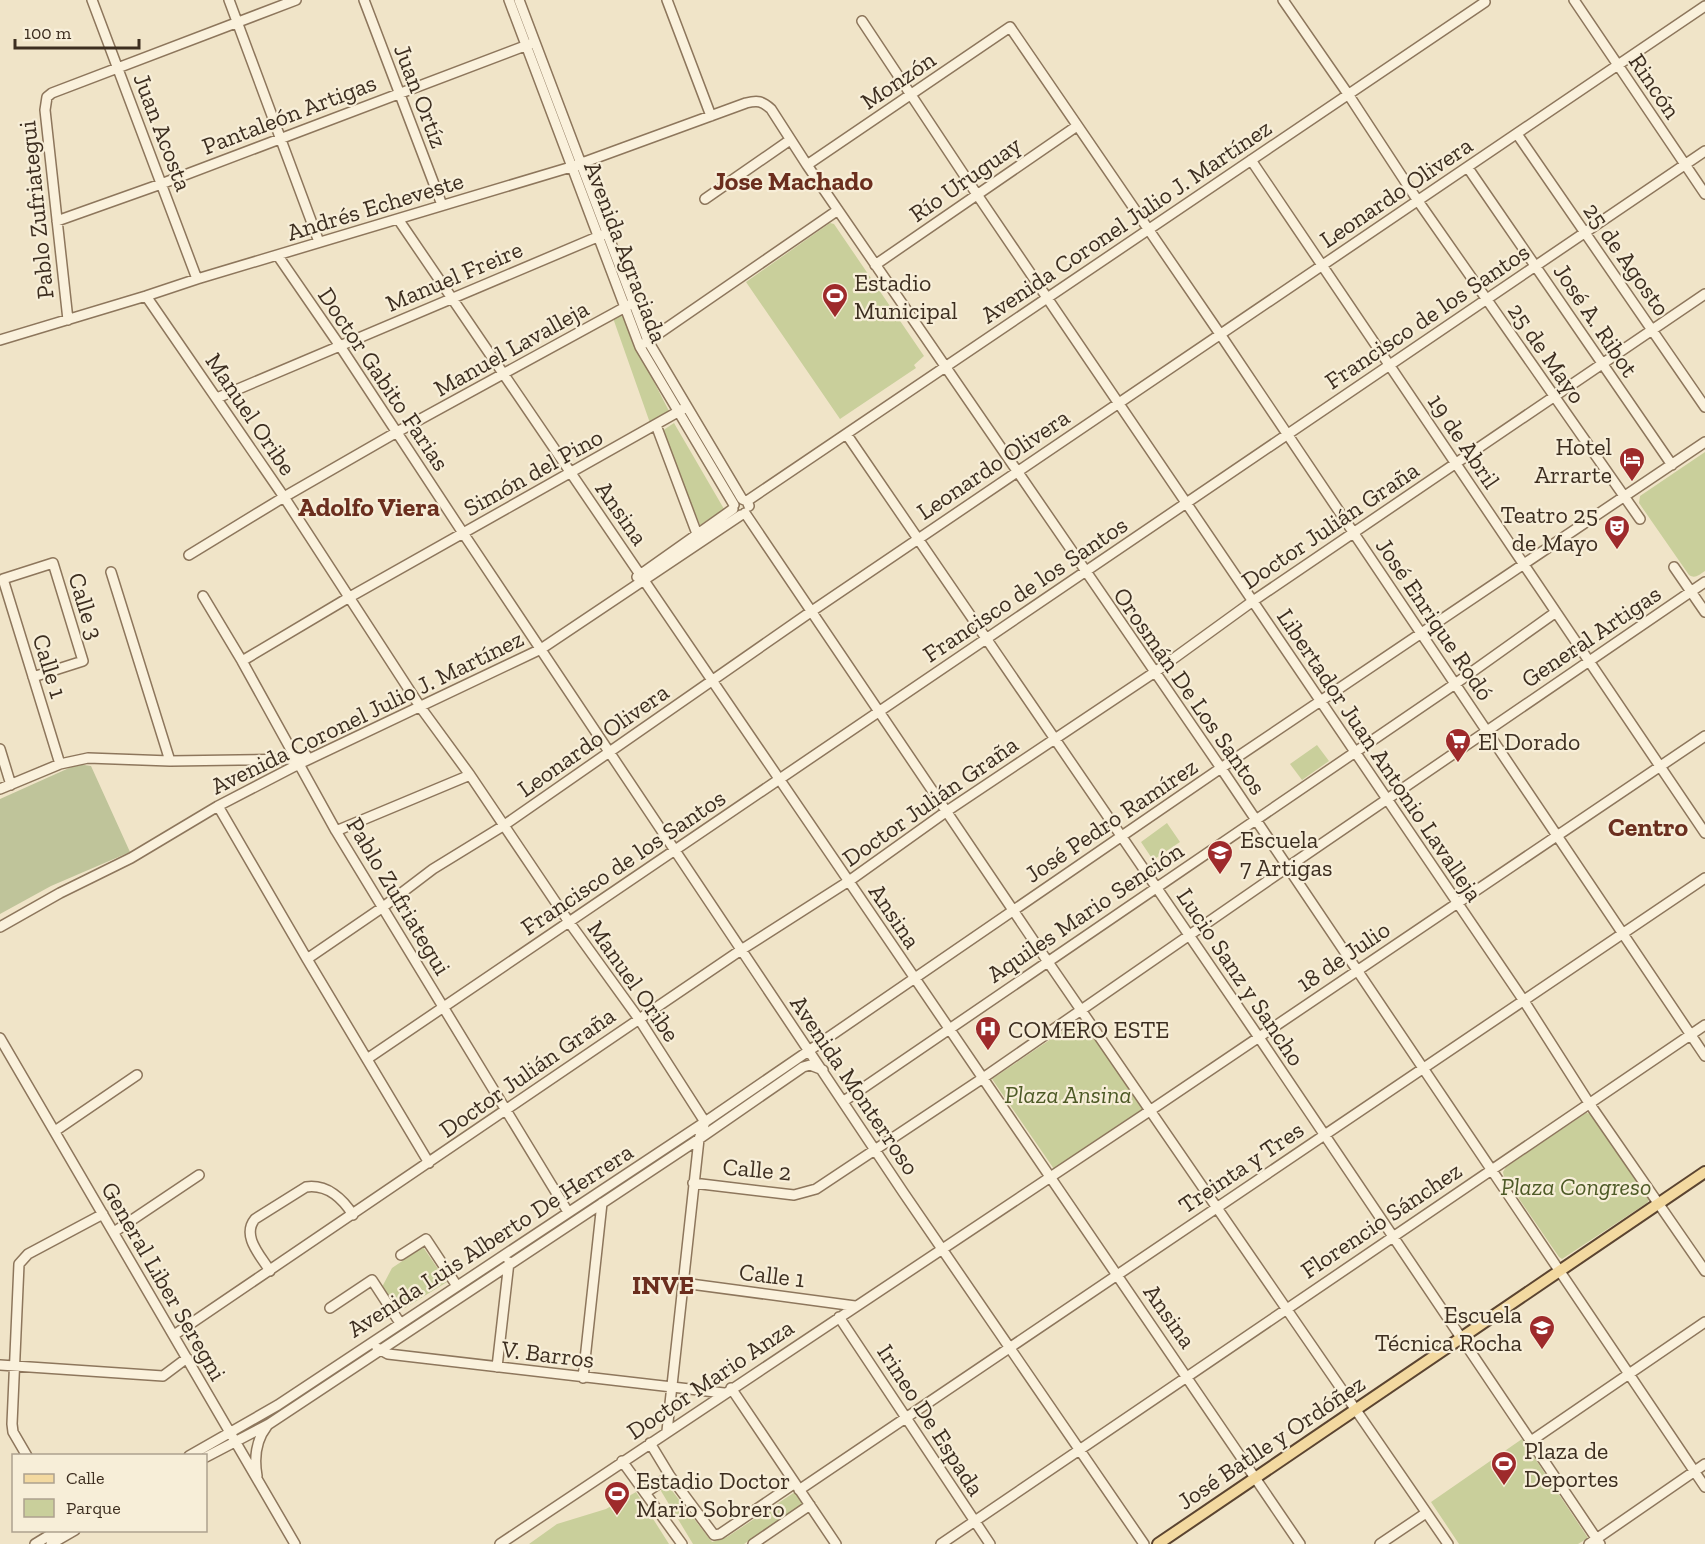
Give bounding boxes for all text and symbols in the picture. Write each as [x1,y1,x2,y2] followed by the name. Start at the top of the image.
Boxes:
[15,12,140,50] scale bar
[24,22,72,44] text: 100 m
[388,40,454,152] street label: Juan Ortíz
[855,44,941,115] street label: Monzón
[1623,48,1687,124] street label: Rincón
[198,67,380,161] street label: Pantaleón Artigas
[127,69,199,195] street label: Juan Acosta
[975,113,1277,329] street label: Avenida Coronel Julio J. Martínez
[12,119,60,300] street label: Pablo Zufriategui
[904,130,1027,228] street label: Río Uruguay
[1314,130,1478,254] street label: Leonardo Olivera
[578,157,674,347] street label: Avenida Agraciada
[283,165,467,247] street label: Andrés Echeveste
[713,165,873,197] district label: Jose Machado
[1577,197,1677,321] street label: 25 de Agosto
[381,234,527,318] street label: Manuel Freire
[1319,237,1535,395] street label: Francisco de los Santos
[1547,258,1645,382] street label: José A. Ribot
[854,268,958,325] place label: Estadio Municipal
[820,281,850,319] sports icon: Estadio Municipal
[312,282,456,476] street label: Doctor Gabito Farias
[429,293,594,403] street label: Manuel Lavalleja
[1502,297,1592,409] street label: 25 de Mayo
[199,347,303,481] street label: Manuel Oribe
[1422,388,1506,494] street label: 19 de Abril
[911,402,1075,526] street label: Leonardo Olivera
[458,422,608,522] street label: Simón del Pino
[1534,432,1612,489] place label: Hotel Arrarte
[1617,445,1647,483] hotel icon: Hotel Arrarte
[1236,455,1425,595] street label: Doctor Julián Graña
[590,475,655,551] street label: Ansina
[298,491,440,523] district label: Adolfo Viera
[1500,500,1598,557] place label: Teatro 25 de Mayo
[917,510,1133,668] street label: Francisco de los Santos
[1602,513,1632,551] theatre icon: Teatro 25 de Mayo
[1370,532,1500,706] street label: José Enrique Rodó
[62,569,110,643] street label: Calle 3
[1516,579,1666,693] street label: General Artigas
[1107,582,1273,800] street label: Orosmán De Los Santos
[1271,603,1489,907] street label: Libertador Juan Antonio Lavalleja
[206,623,528,801] street label: Avenida Coronel Julio J. Martínez
[27,630,73,702] street label: Calle 1
[512,677,674,803] street label: Leonardo Olivera
[1443,726,1473,764] supermarket icon: El Dorado
[1478,727,1580,756] place label: El Dorado
[837,729,1024,872] street label: Doctor Julián Graña
[1019,752,1203,888] street label: José Pedro Ramírez
[515,783,731,941] street label: Francisco de los Santos
[1608,811,1688,843] district label: Centro
[341,812,458,980] street label: Pablo Zufriategui
[1240,825,1333,882] place label: Escuela 7 Artigas
[981,835,1189,989] street label: Aquiles Mario Sención
[1205,838,1235,876] school or university icon: Escuela 7 Artigas
[863,878,927,954] street label: Ansina
[1171,883,1311,1071] street label: Lucio Sanz y Sancho
[1291,914,1395,998] street label: 18 de Julio
[582,915,686,1047] street label: Manuel Oribe
[784,990,926,1180] street label: Avenida Monterroso
[434,1000,621,1143] street label: Doctor Julián Graña
[973,1014,1003,1052] hospital icon: COMERO ESTE
[1008,1015,1169,1044] place label: COMERO ESTE
[1004,1080,1132,1109] park label: Plaza Ansina
[1173,1114,1309,1220] street label: Treinta y Tres
[342,1136,639,1343] street label: Avenida Luis Alberto De Herrera
[721,1152,793,1186] street label: Calle 2
[1295,1155,1467,1285] street label: Florencio Sánchez
[1500,1172,1652,1201] park label: Plaza Congreso
[95,1177,233,1386] street label: General Liber Seregni
[738,1257,806,1293] street label: Calle 1
[632,1269,694,1301] district label: INVE
[1138,1278,1203,1354] street label: Ansina
[1375,1300,1522,1357] place label: Escuela Técnica Rocha
[621,1312,799,1446] street label: Doctor Mario Anza
[1527,1313,1557,1351] school or university icon: Escuela Técnica Rocha
[499,1334,596,1374] street label: V. Barros
[871,1339,991,1502] street label: Irineo De Espada
[1172,1368,1370,1516] street label: José Batlle y Ordóñez
[1524,1436,1619,1493] place label: Plaza de Deportes
[1489,1449,1519,1487] sports icon: Plaza de Deportes
[12,1454,207,1532] legend
[636,1466,790,1523] place label: Estadio Doctor Mario Sobrero
[66,1467,104,1489] text: Calle
[602,1479,632,1517] sports icon: Estadio Doctor Mario Sobrero
[66,1497,121,1519] text: Parque

